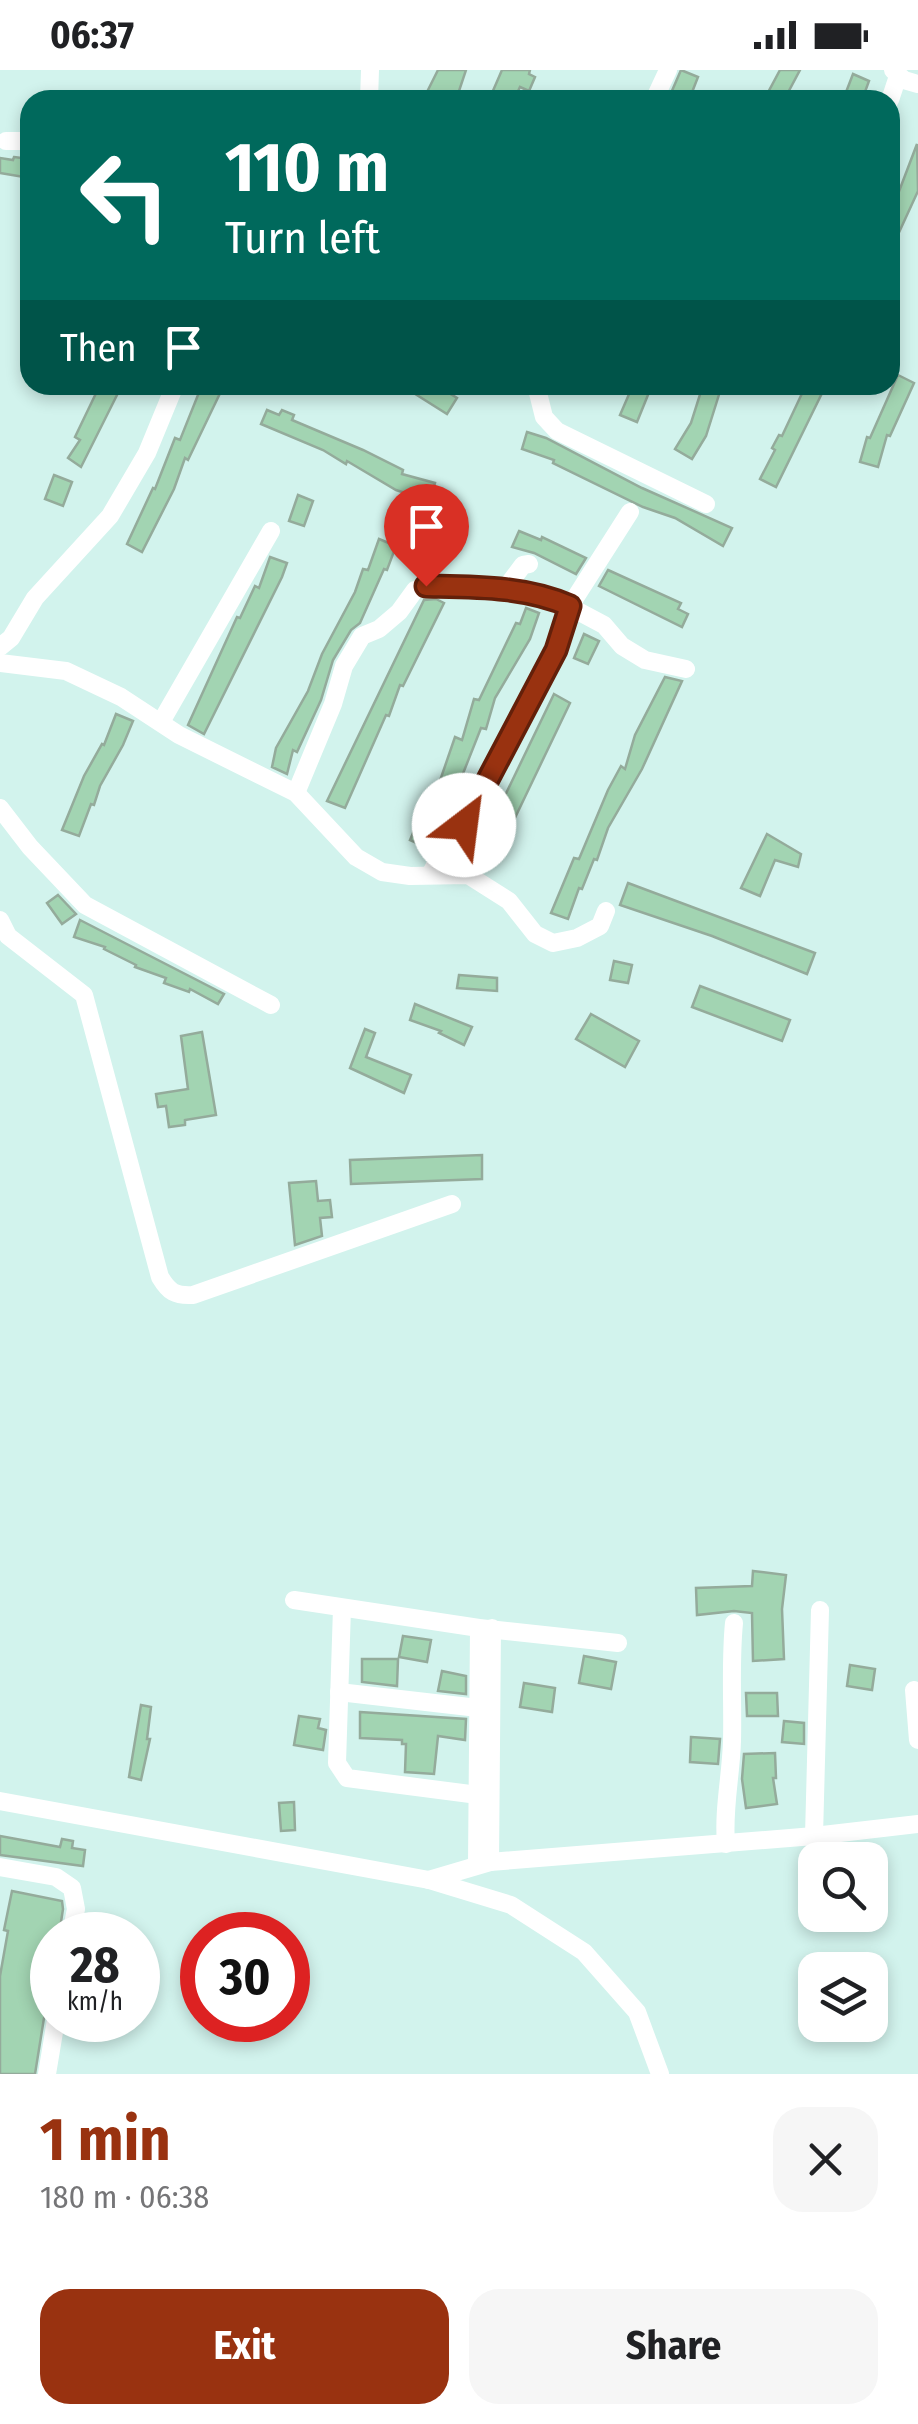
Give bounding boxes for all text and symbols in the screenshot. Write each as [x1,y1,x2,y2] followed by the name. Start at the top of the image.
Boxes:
[50,12,134,58] text: 06:37
[225,126,389,210] text: 110 m
[60,130,190,260] icon: left
[225,211,380,265] text: Turn left
[156,320,211,375] icon: arrive
[60,325,136,371] text: Then
[384,484,469,587] pin
[399,499,454,554] icon: arrive
[412,773,516,877] position arrow
[798,1842,888,2042] map controls
[798,1842,888,1932] button: search
[180,1912,310,2042] speed limit sign: 30
[70,1935,120,1995] text: 28
[798,1952,888,2042] button: layers
[67,1987,123,2017] text: km/h
[40,2104,171,2176] text: 1 min
[773,2107,878,2212] button: close
[40,2178,209,2216] text: 180 m · 06:38
[40,2289,449,2404] button: Exit
[469,2289,878,2404] button: Share

